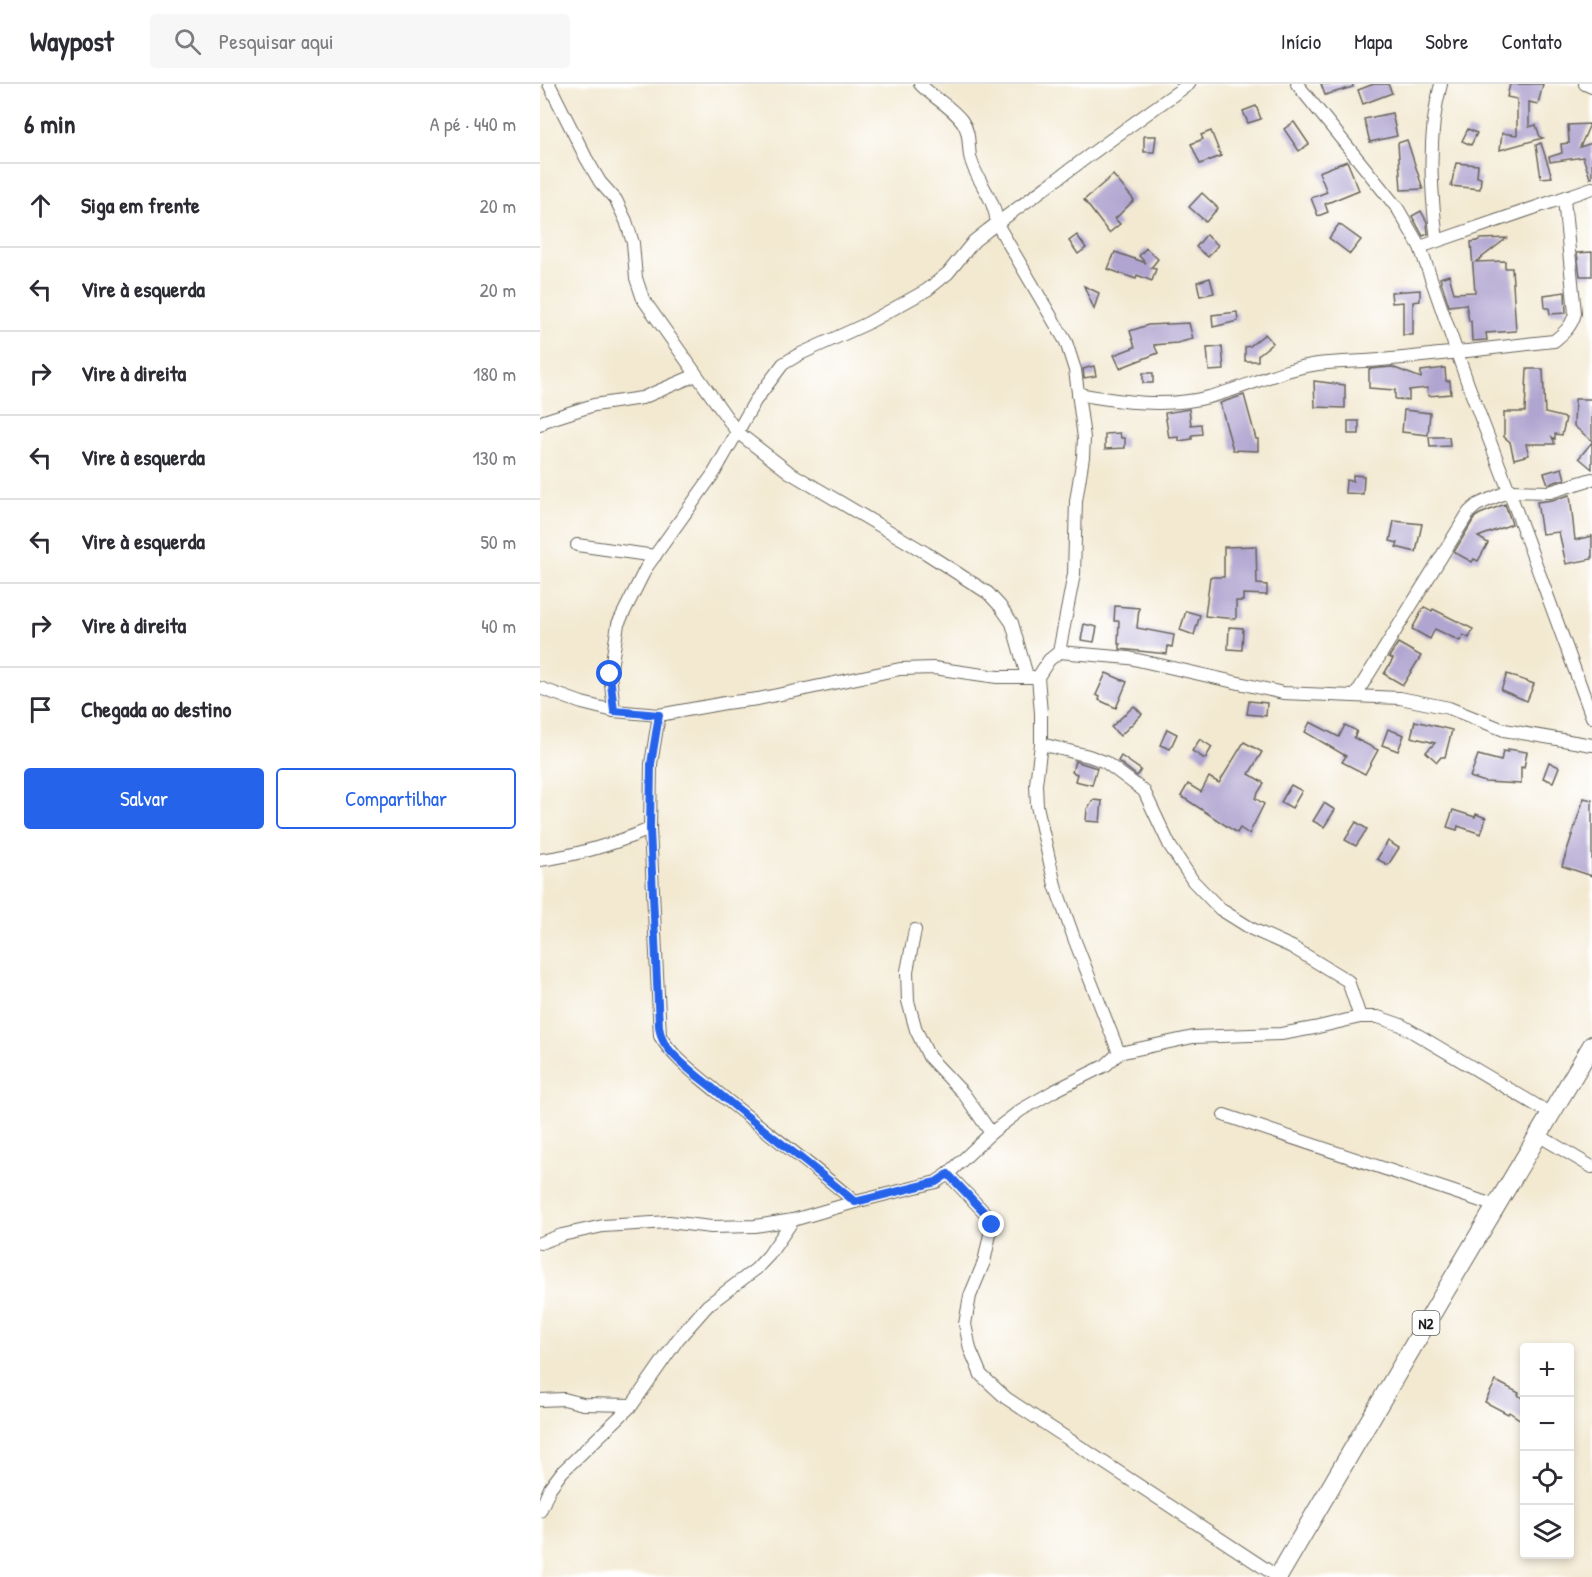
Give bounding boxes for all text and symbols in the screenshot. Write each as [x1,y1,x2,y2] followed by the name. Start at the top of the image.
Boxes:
[150,14,570,68] search box
[30,22,114,60] text: Waypost
[171,25,204,58] icon: search
[219,26,334,56] text: Pesquisar aqui
[1281,27,1321,56] text: Início
[1354,27,1392,56] text: Mapa
[1425,27,1468,56] text: Sobre
[1501,27,1562,56] text: Contato
[24,106,76,141] text: 6 min
[430,110,516,137] text: A pé · 440 m
[24,189,57,222] icon: ahead
[81,190,200,220] text: Siga em frente
[479,192,516,219] text: 20 m
[24,273,57,306] icon: left
[81,274,205,304] text: Vire à esquerda
[479,276,516,303] text: 20 m
[24,357,57,390] icon: right
[81,358,186,388] text: Vire à direita
[473,360,516,387] text: 180 m
[24,441,57,474] icon: left
[81,442,205,472] text: Vire à esquerda
[473,444,516,471] text: 130 m
[24,525,57,558] icon: left
[81,526,205,556] text: Vire à esquerda
[480,528,516,555] text: 50 m
[24,609,57,642] icon: right
[81,610,186,640] text: Vire à direita
[481,612,516,639] text: 40 m
[596,660,622,686] route start
[24,693,57,726] icon: arrive
[81,694,231,724] text: Chegada ao destino
[24,768,264,829] button: Salvar
[276,768,516,829] button: Compartilhar
[978,1211,1004,1237] route end
[1412,1311,1440,1335] road number: N2
[1520,1343,1574,1559] map controls
[1520,1343,1574,1397] button: +
[1520,1397,1574,1451] button: −
[1520,1451,1574,1505] button: locate
[1520,1505,1574,1559] button: layers

